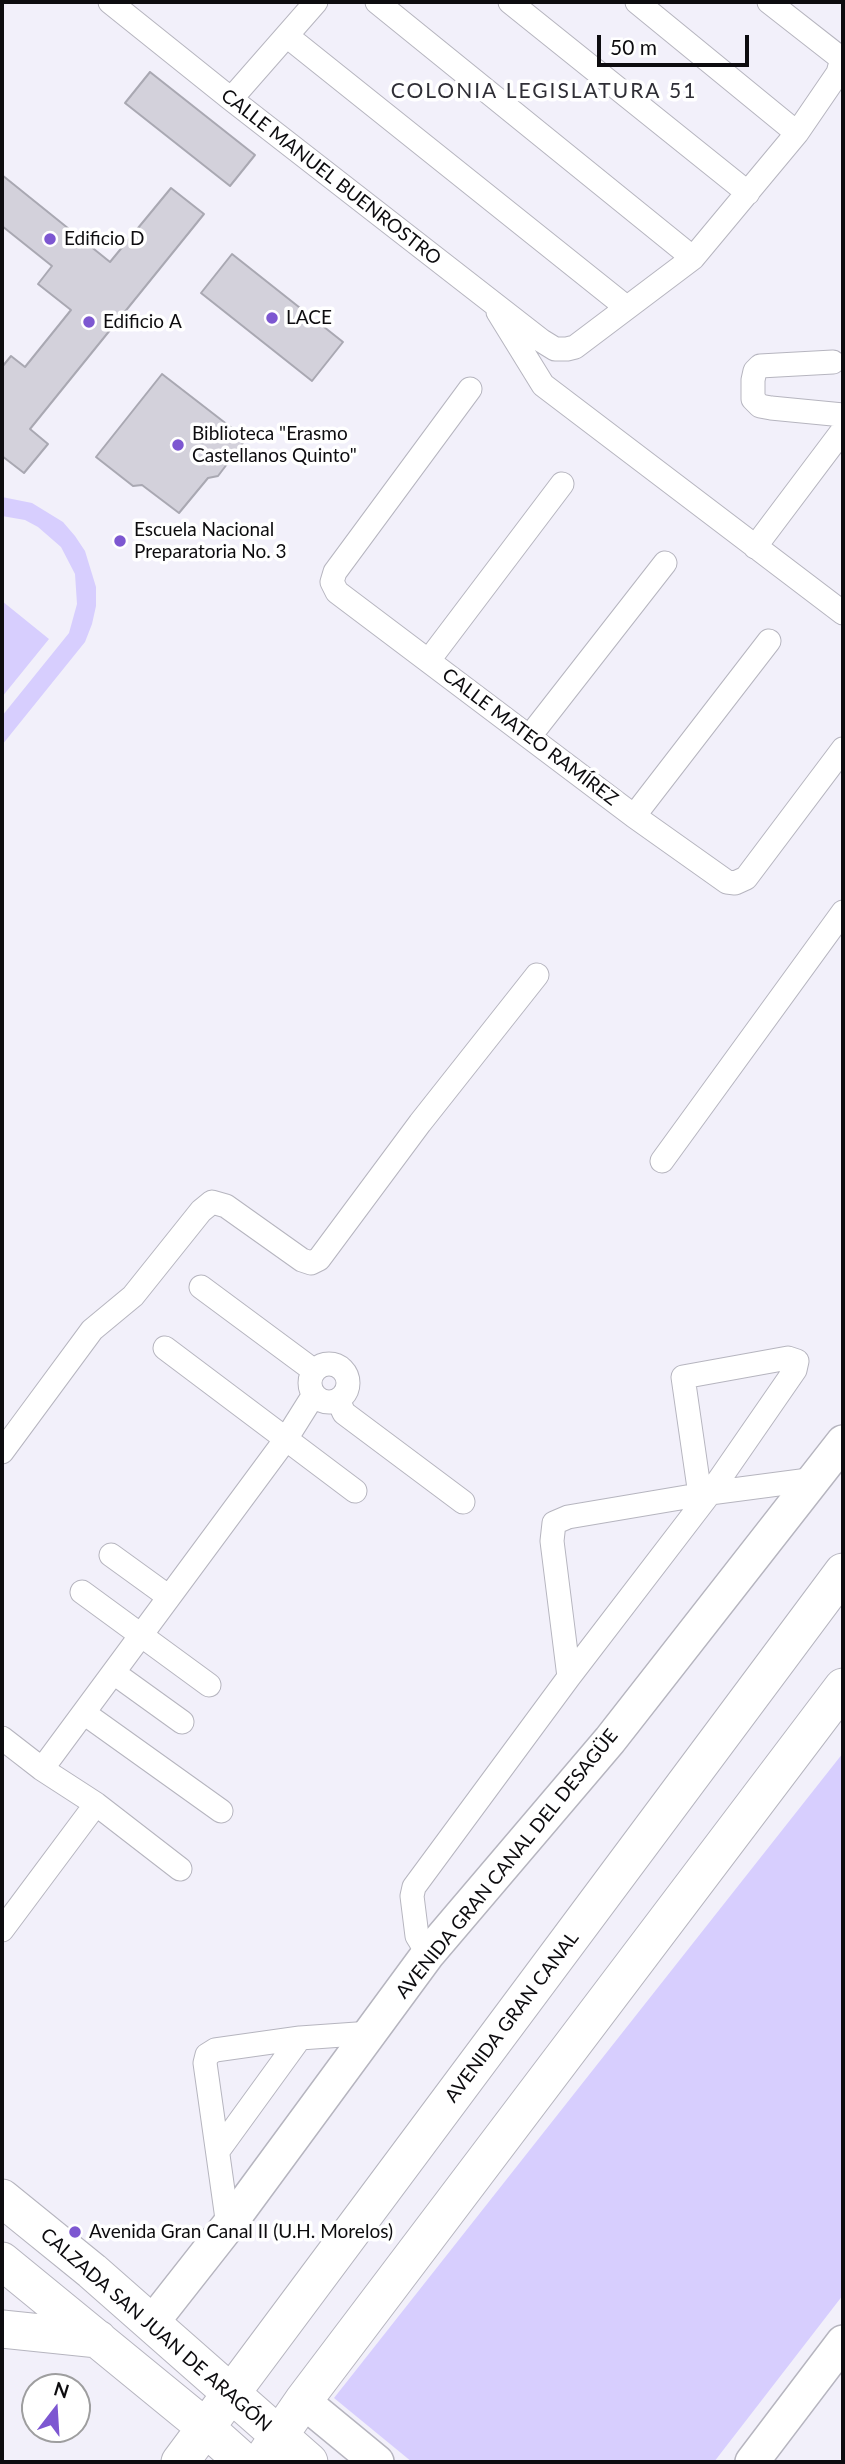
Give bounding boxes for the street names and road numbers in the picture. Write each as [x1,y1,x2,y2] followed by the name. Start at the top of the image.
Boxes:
[217,84,445,270] street label: CALLE MANUEL BUENROSTRO
[438,663,622,811] street label: CALLE MATEO RAMÍREZ
[391,1725,623,2003] street label: AVENIDA GRAN CANAL DEL DESAGÜE
[440,1927,584,2107] street label: AVENIDA GRAN CANAL
[36,2223,276,2437] street label: CALZADA SAN JUAN DE ARAGÓN

